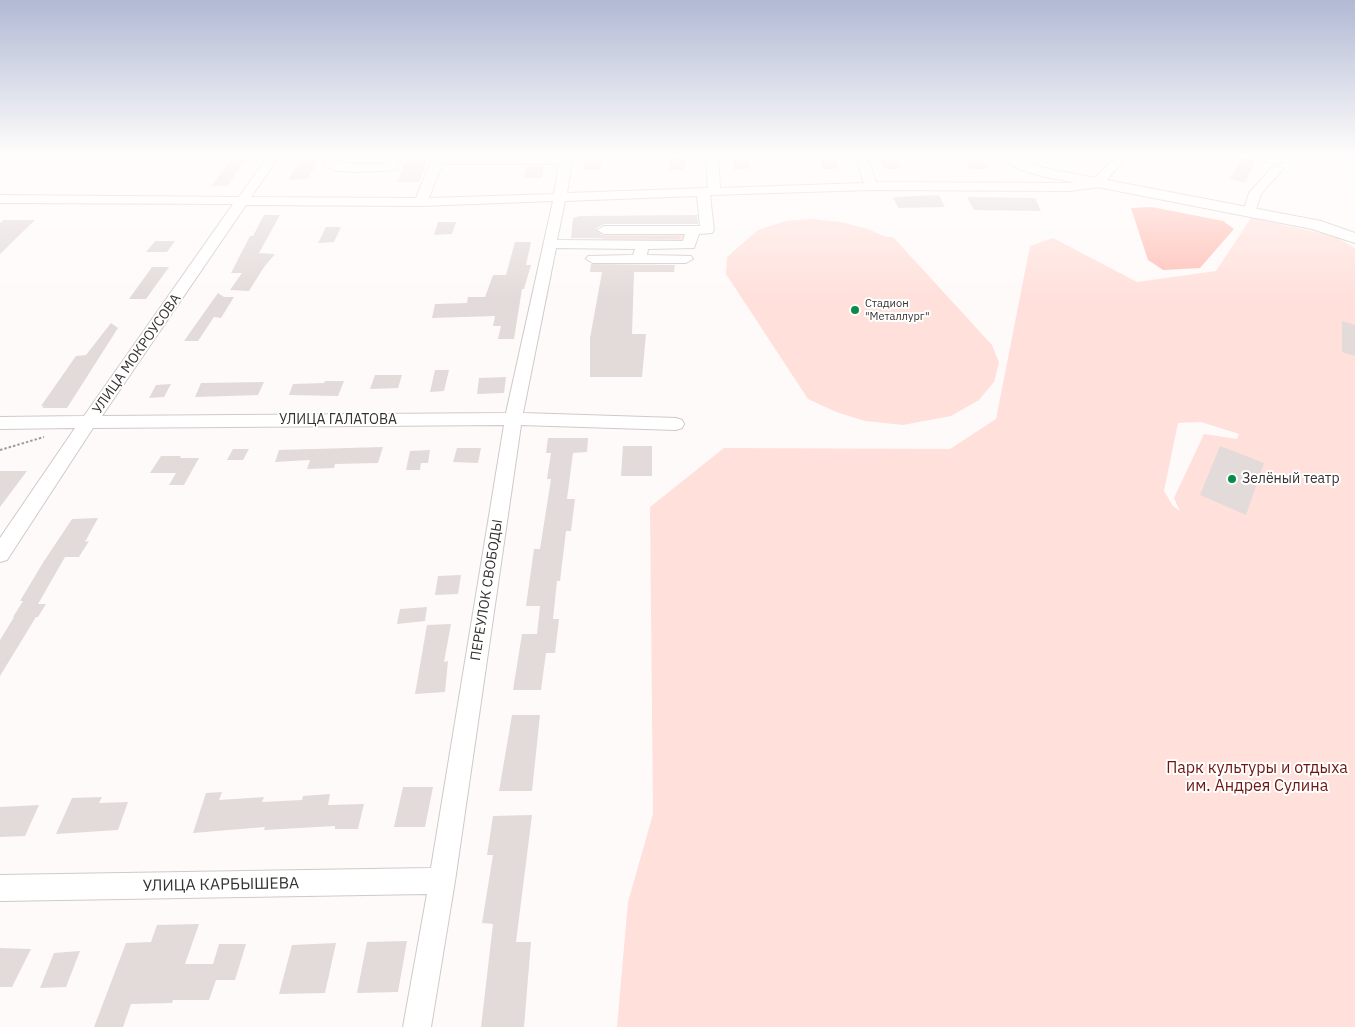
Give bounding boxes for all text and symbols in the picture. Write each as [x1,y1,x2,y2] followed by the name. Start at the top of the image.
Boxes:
[89,291,185,417] street label: УЛИЦА МОКРОУСОВА
[865,297,930,323] place label: Стадион "Металлург"
[849,304,861,316] marker: Стадион "Металлург"
[279,412,397,428] street label: УЛИЦА ГАЛАТОВА
[1242,471,1340,487] place label: Зелёный театр
[1226,473,1238,485] marker: Зелёный театр
[468,518,506,662] street label: ПЕРЕУЛОК СВОБОДЫ
[1166,758,1348,796] park label: Парк культуры и отдыха им. Андрея Сулина
[143,874,299,896] street label: УЛИЦА КАРБЫШЕВА

